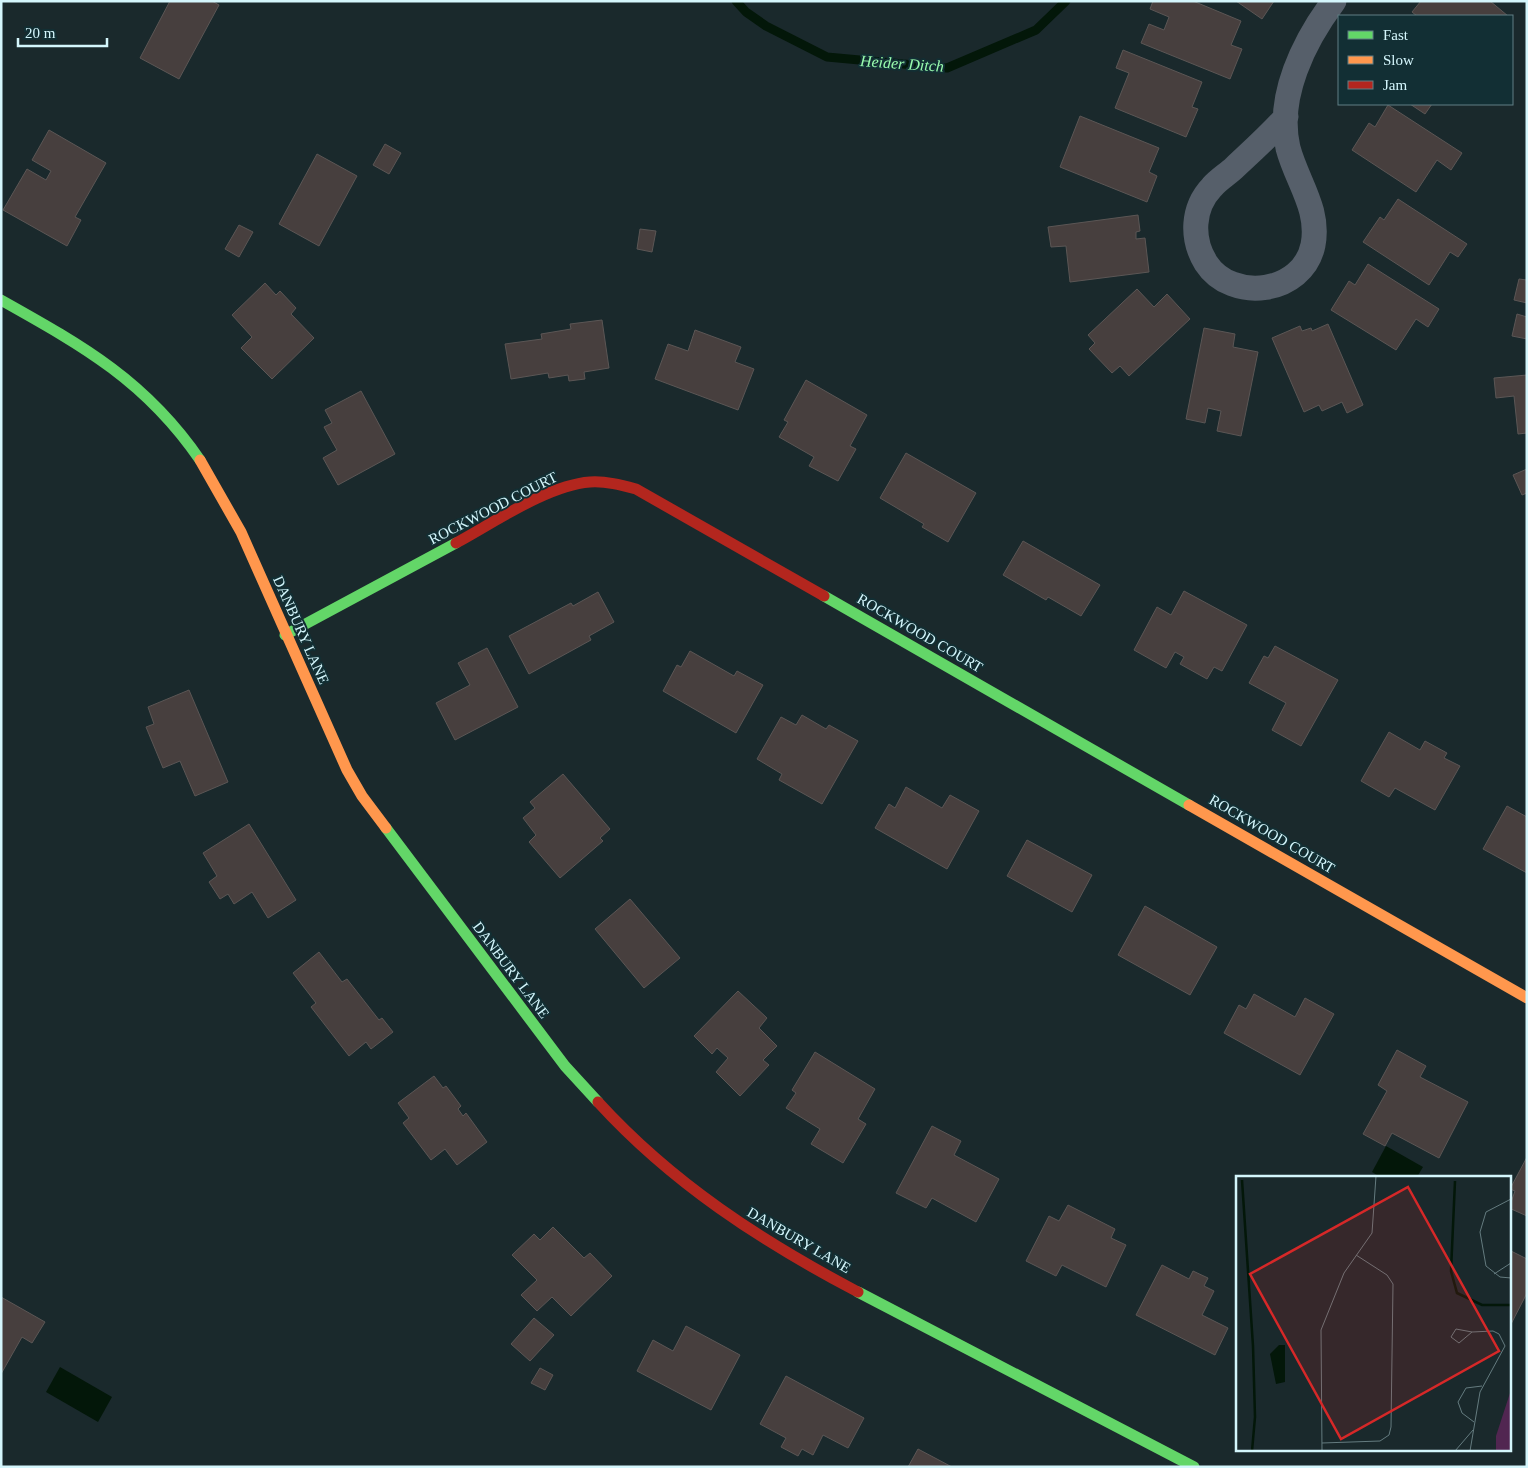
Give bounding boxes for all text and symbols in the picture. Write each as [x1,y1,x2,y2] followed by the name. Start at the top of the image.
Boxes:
[18,15,106,47] scale bar
[1338,15,1513,105] legend
[25,25,56,41] text: 20 m
[1383,27,1409,43] text: Fast
[858,52,944,75] water label: Heider Ditch
[1383,52,1414,68] text: Slow
[1383,77,1407,93] text: Jam
[426,469,560,547] street label: ROCKWOOD COURT
[270,574,332,686] street label: DANBURY LANE
[854,591,986,675] street label: ROCKWOOD COURT
[1206,792,1338,876] street label: ROCKWOOD COURT
[470,919,552,1021] street label: DANBURY LANE
[1236,1176,1510,1450] inset map
[745,1204,853,1276] street label: DANBURY LANE

